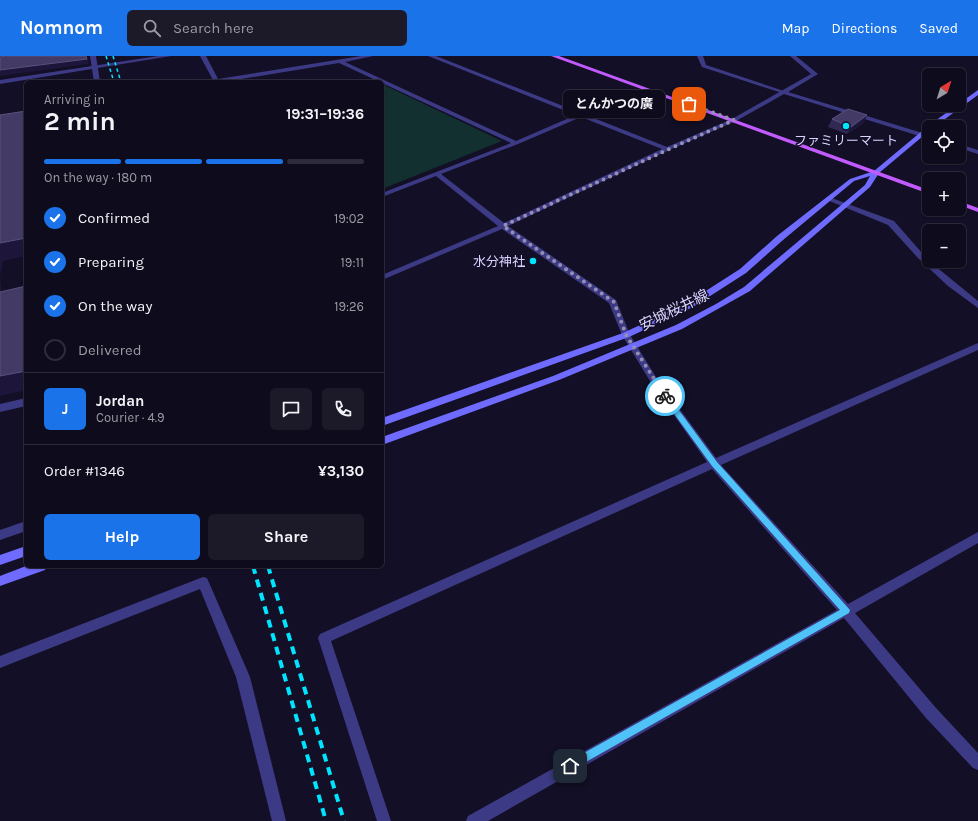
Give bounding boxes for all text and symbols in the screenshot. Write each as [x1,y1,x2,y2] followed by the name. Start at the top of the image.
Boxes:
[127,10,407,46] search box
[20,17,103,39] text: Nomnom
[141,17,163,39] icon: search
[173,19,254,37] text: Search here
[782,20,810,37] text: Map
[832,20,897,37] text: Directions
[919,20,958,37] text: Saved
[922,68,966,112] north arrow
[922,68,966,268] map controls
[672,87,706,121] pin
[563,90,665,118] callout: とんかつの廣
[44,92,105,107] text: Arriving in
[678,93,700,115] icon: bag
[575,96,653,111] text: とんかつの廣
[286,105,364,123] text: 19:31–19:36
[44,106,116,137] text: 2 min
[922,120,966,164] button: locate
[841,121,851,131] marker: ファミリーマート
[794,133,898,148] place label: ファミリーマート
[44,170,152,185] text: On the way · 180 m
[922,172,966,216] button: +
[44,207,66,229] icon: check
[78,209,150,227] text: Confirmed
[334,211,364,226] text: 19:02
[922,224,966,268] button: −
[44,251,66,273] icon: check
[78,253,144,271] text: Preparing
[473,254,525,269] place label: 水分神社
[341,255,364,270] text: 19:11
[528,256,538,266] marker: 水分神社
[636,285,712,335] street label: 安城桜井線
[44,295,66,317] icon: check
[78,297,152,315] text: On the way
[334,299,364,314] text: 19:26
[78,341,142,359] text: Delivered
[645,376,685,416] courier
[654,385,676,407] icon: bike
[270,388,312,430] button: chat
[322,388,364,430] button: phone
[96,392,144,410] text: Jordan
[62,400,68,418] text: J
[96,410,165,425] text: Courier · 4.9
[44,462,125,480] text: Order #1346
[318,462,364,480] text: ¥3,130
[44,514,200,560] button: Help
[208,514,364,560] button: Share
[553,749,587,783] pin
[559,755,581,777] icon: home

